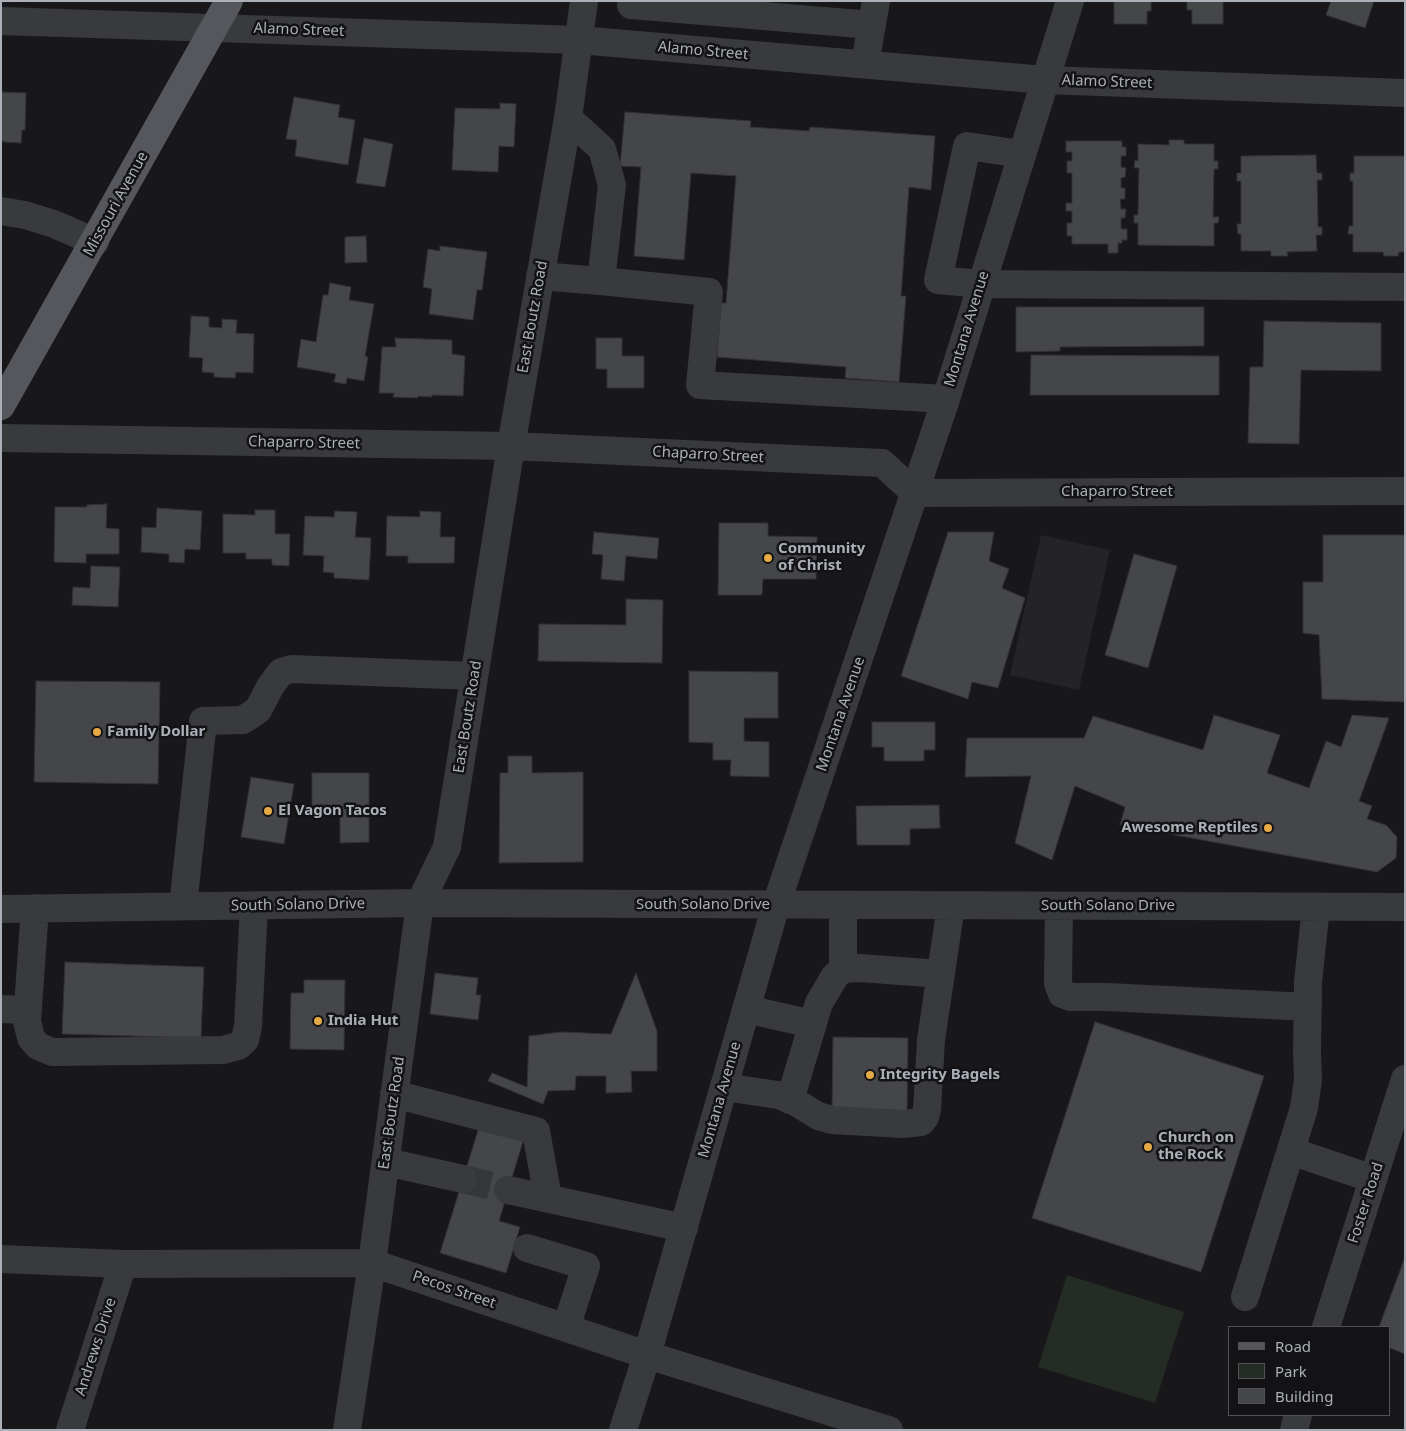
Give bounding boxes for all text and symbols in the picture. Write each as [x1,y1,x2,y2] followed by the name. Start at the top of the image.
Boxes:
[253,19,345,41] street label: Alamo Street
[657,38,749,64] street label: Alamo Street
[1061,71,1153,93] street label: Alamo Street
[80,149,152,259] street label: Missouri Avenue
[514,259,552,375] street label: East Boutz Road
[941,269,993,389] street label: Montana Avenue
[248,433,360,453] street label: Chaparro Street
[652,443,764,467] street label: Chaparro Street
[1061,483,1173,501] street label: Chaparro Street
[778,540,865,575] place label: Community of Christ
[762,552,774,564] marker: Community of Christ
[813,654,869,774] street label: Montana Avenue
[450,659,486,775] street label: East Boutz Road
[107,723,205,741] place label: Family Dollar
[91,726,103,738] marker: Family Dollar
[278,802,387,820] place label: El Vagon Tacos
[262,805,274,817] marker: El Vagon Tacos
[1121,819,1258,837] place label: Awesome Reptiles
[1262,822,1274,834] marker: Awesome Reptiles
[231,895,365,915] street label: South Solano Drive
[636,896,770,914] street label: South Solano Drive
[1041,897,1175,915] street label: South Solano Drive
[328,1012,398,1030] place label: India Hut
[312,1015,324,1027] marker: India Hut
[695,1040,745,1160] street label: Montana Avenue
[375,1055,409,1171] street label: East Boutz Road
[880,1066,1000,1084] place label: Integrity Bagels
[864,1069,876,1081] marker: Integrity Bagels
[1158,1129,1234,1164] place label: Church on the Rock
[1142,1141,1154,1153] marker: Church on the Rock
[1344,1160,1388,1246] street label: Foster Road
[410,1267,498,1313] street label: Pecos Street
[72,1296,120,1398] street label: Andrews Drive
[1228,1326,1391,1416] legend
[1275,1336,1311,1356] text: Road
[1275,1361,1307,1381] text: Park
[1275,1386,1333,1406] text: Building

